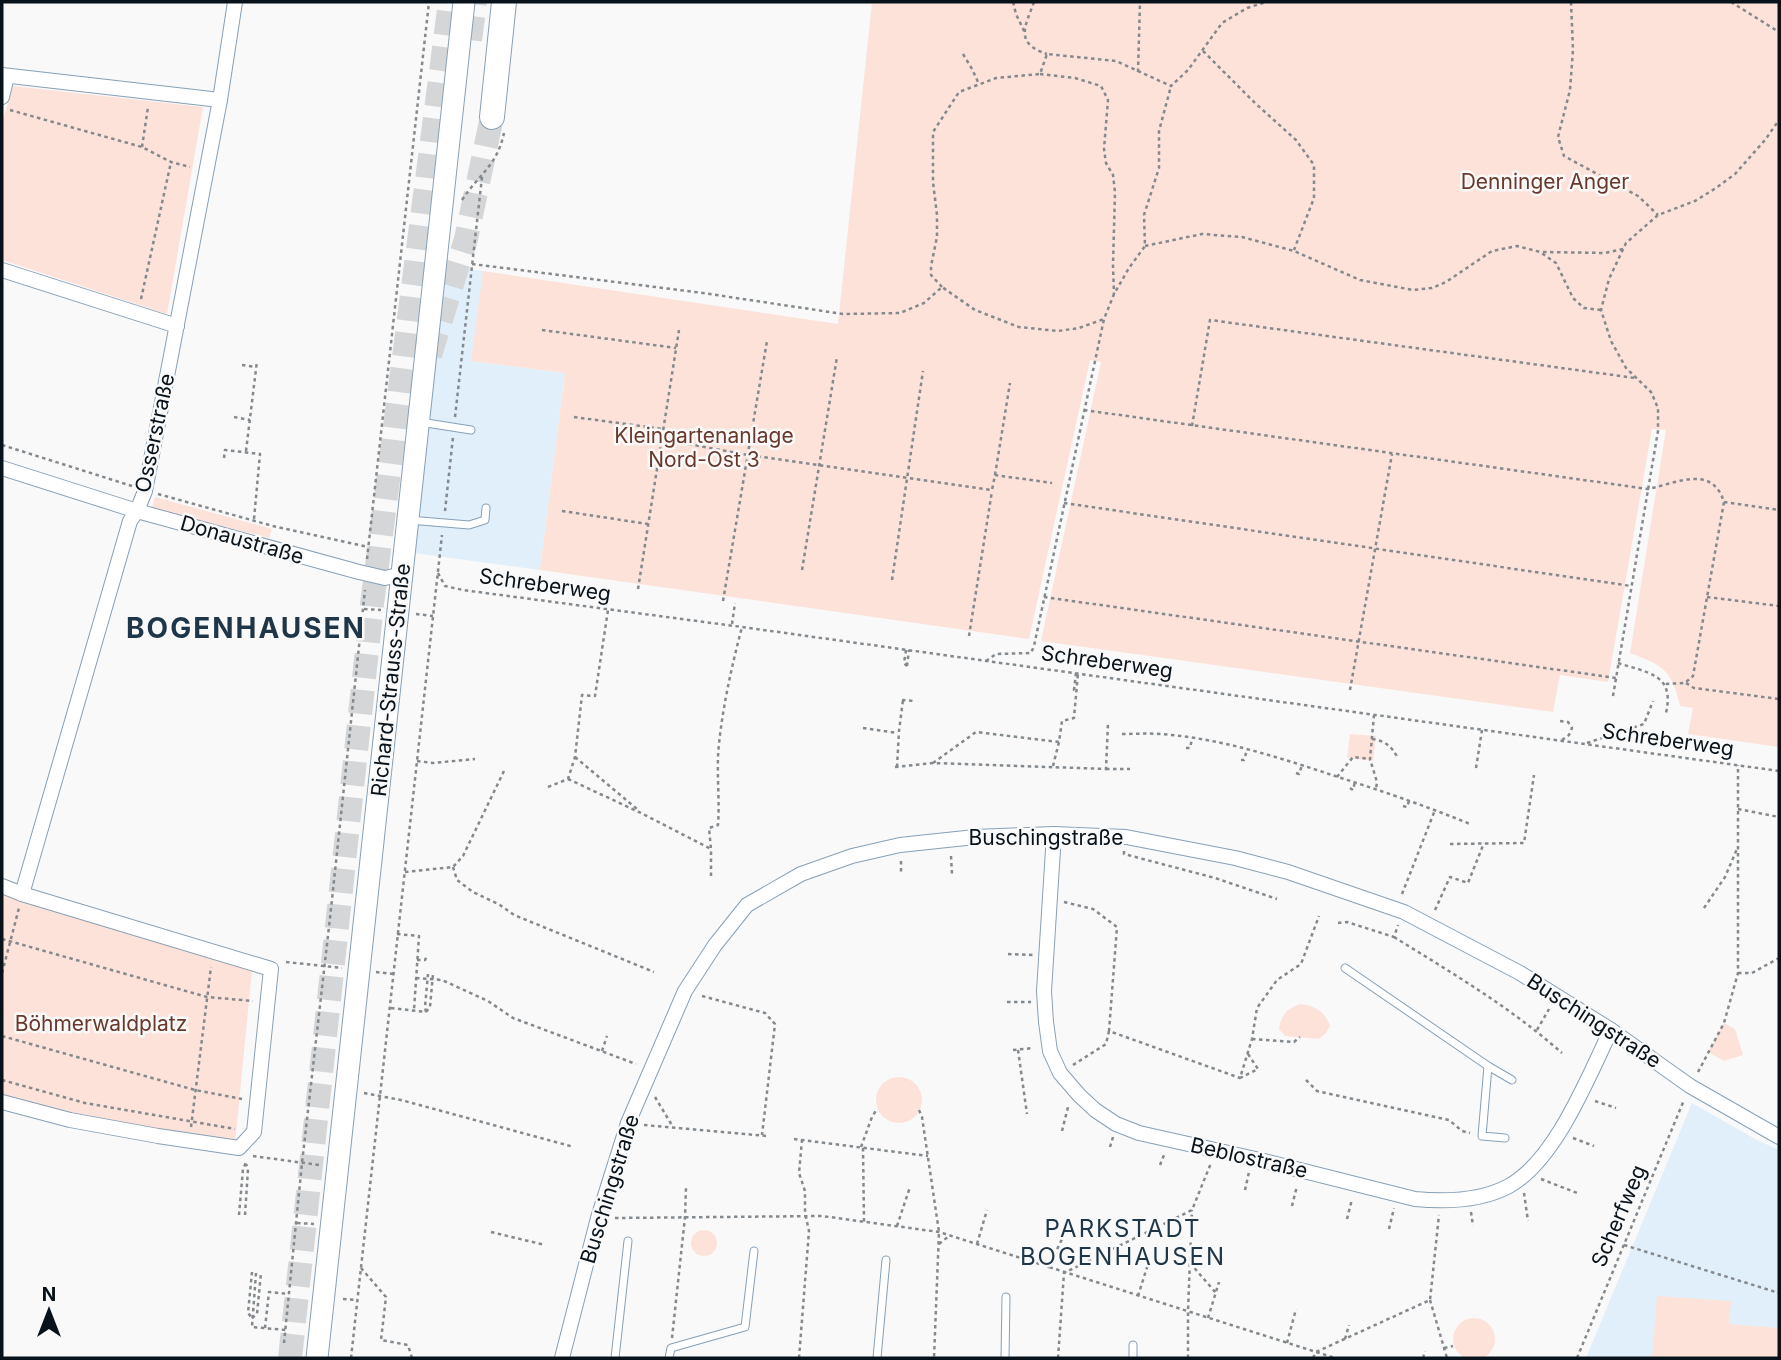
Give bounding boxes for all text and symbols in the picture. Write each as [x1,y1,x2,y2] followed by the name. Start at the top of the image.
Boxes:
[1461,169,1629,194] park label: Denninger Anger
[130,371,179,495] street label: Osserstraße
[614,423,794,472] park label: Kleingartenanlage Nord-Ost 3
[178,510,307,569] street label: Donaustraße
[366,562,415,798] street label: Richard-Strauss-Straße
[478,563,613,606] street label: Schreberweg
[126,611,366,645] district label: BOGENHAUSEN
[1040,640,1175,683] street label: Schreberweg
[1601,718,1736,761] street label: Schreberweg
[969,825,1123,850] street label: Buschingstraße
[1523,968,1666,1073] street label: Buschingstraße
[15,1011,187,1036] park label: Böhmerwaldplatz
[575,1111,644,1267] street label: Buschingstraße
[1188,1132,1310,1183] street label: Beblostraße
[1586,1161,1651,1271] street label: Scherfweg
[1020,1214,1226,1271] district label: PARKSTADT BOGENHAUSEN
[14,1276,84,1346] north arrow
[42,1283,56,1306] text: N

